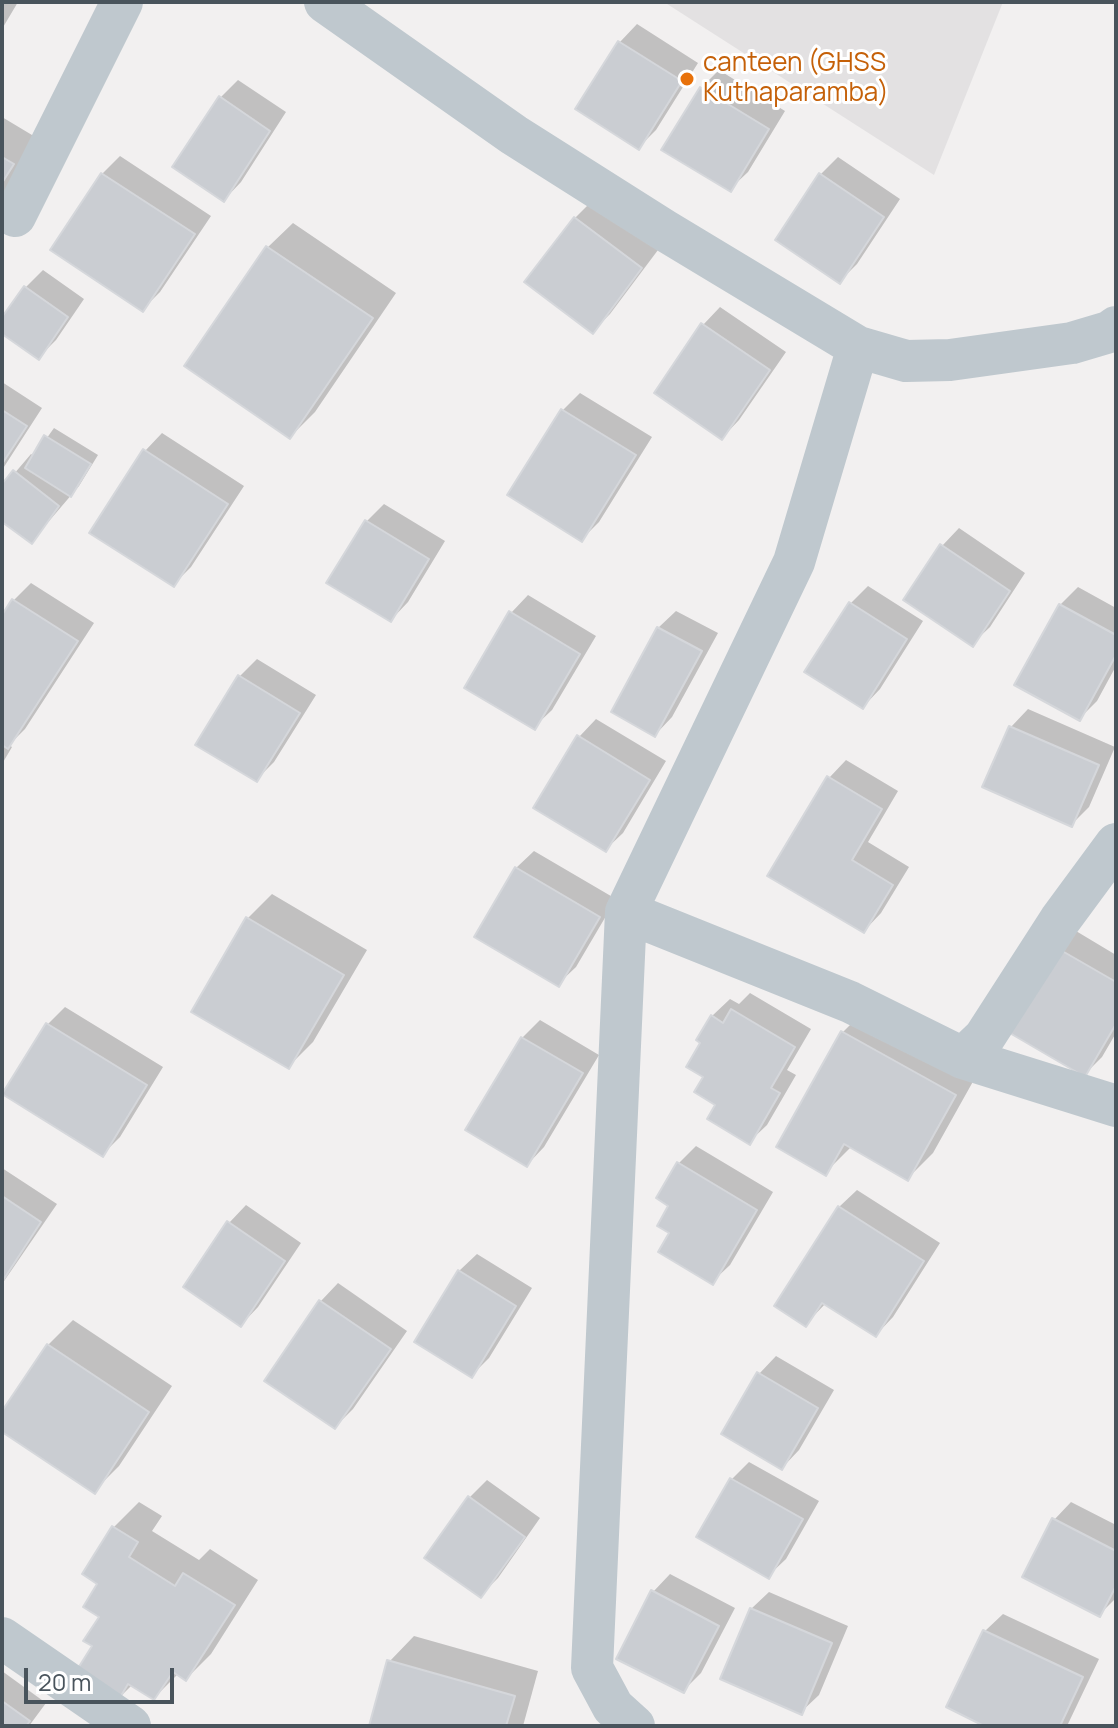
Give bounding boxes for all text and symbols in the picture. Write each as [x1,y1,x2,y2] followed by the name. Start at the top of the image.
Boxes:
[703,48,889,110] place label: canteen (GHSS Kuthaparamba)
[678,70,696,88] marker: canteen (GHSS Kuthaparamba)
[28,1652,178,1702] scale bar
[38,1665,91,1698] text: 20 m

